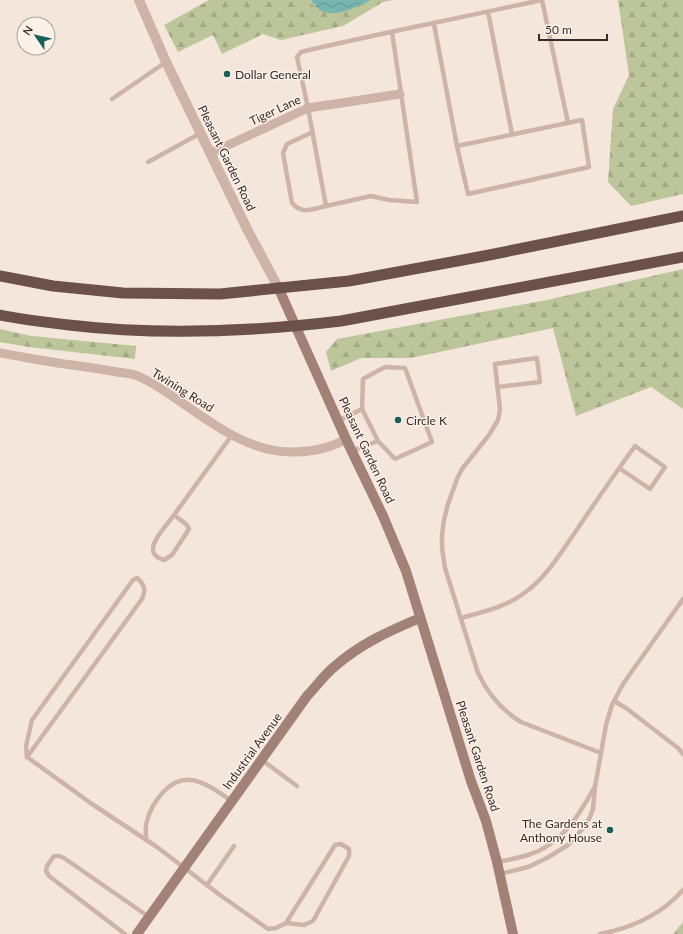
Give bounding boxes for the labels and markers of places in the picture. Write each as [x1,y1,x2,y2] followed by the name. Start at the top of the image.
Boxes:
[235,67,311,82] place label: Dollar General
[222,69,232,79] marker: Dollar General
[406,413,447,428] place label: Circle K
[393,415,403,425] marker: Circle K
[520,816,603,845] place label: The Gardens at Anthony House
[605,825,615,835] marker: The Gardens at Anthony House

